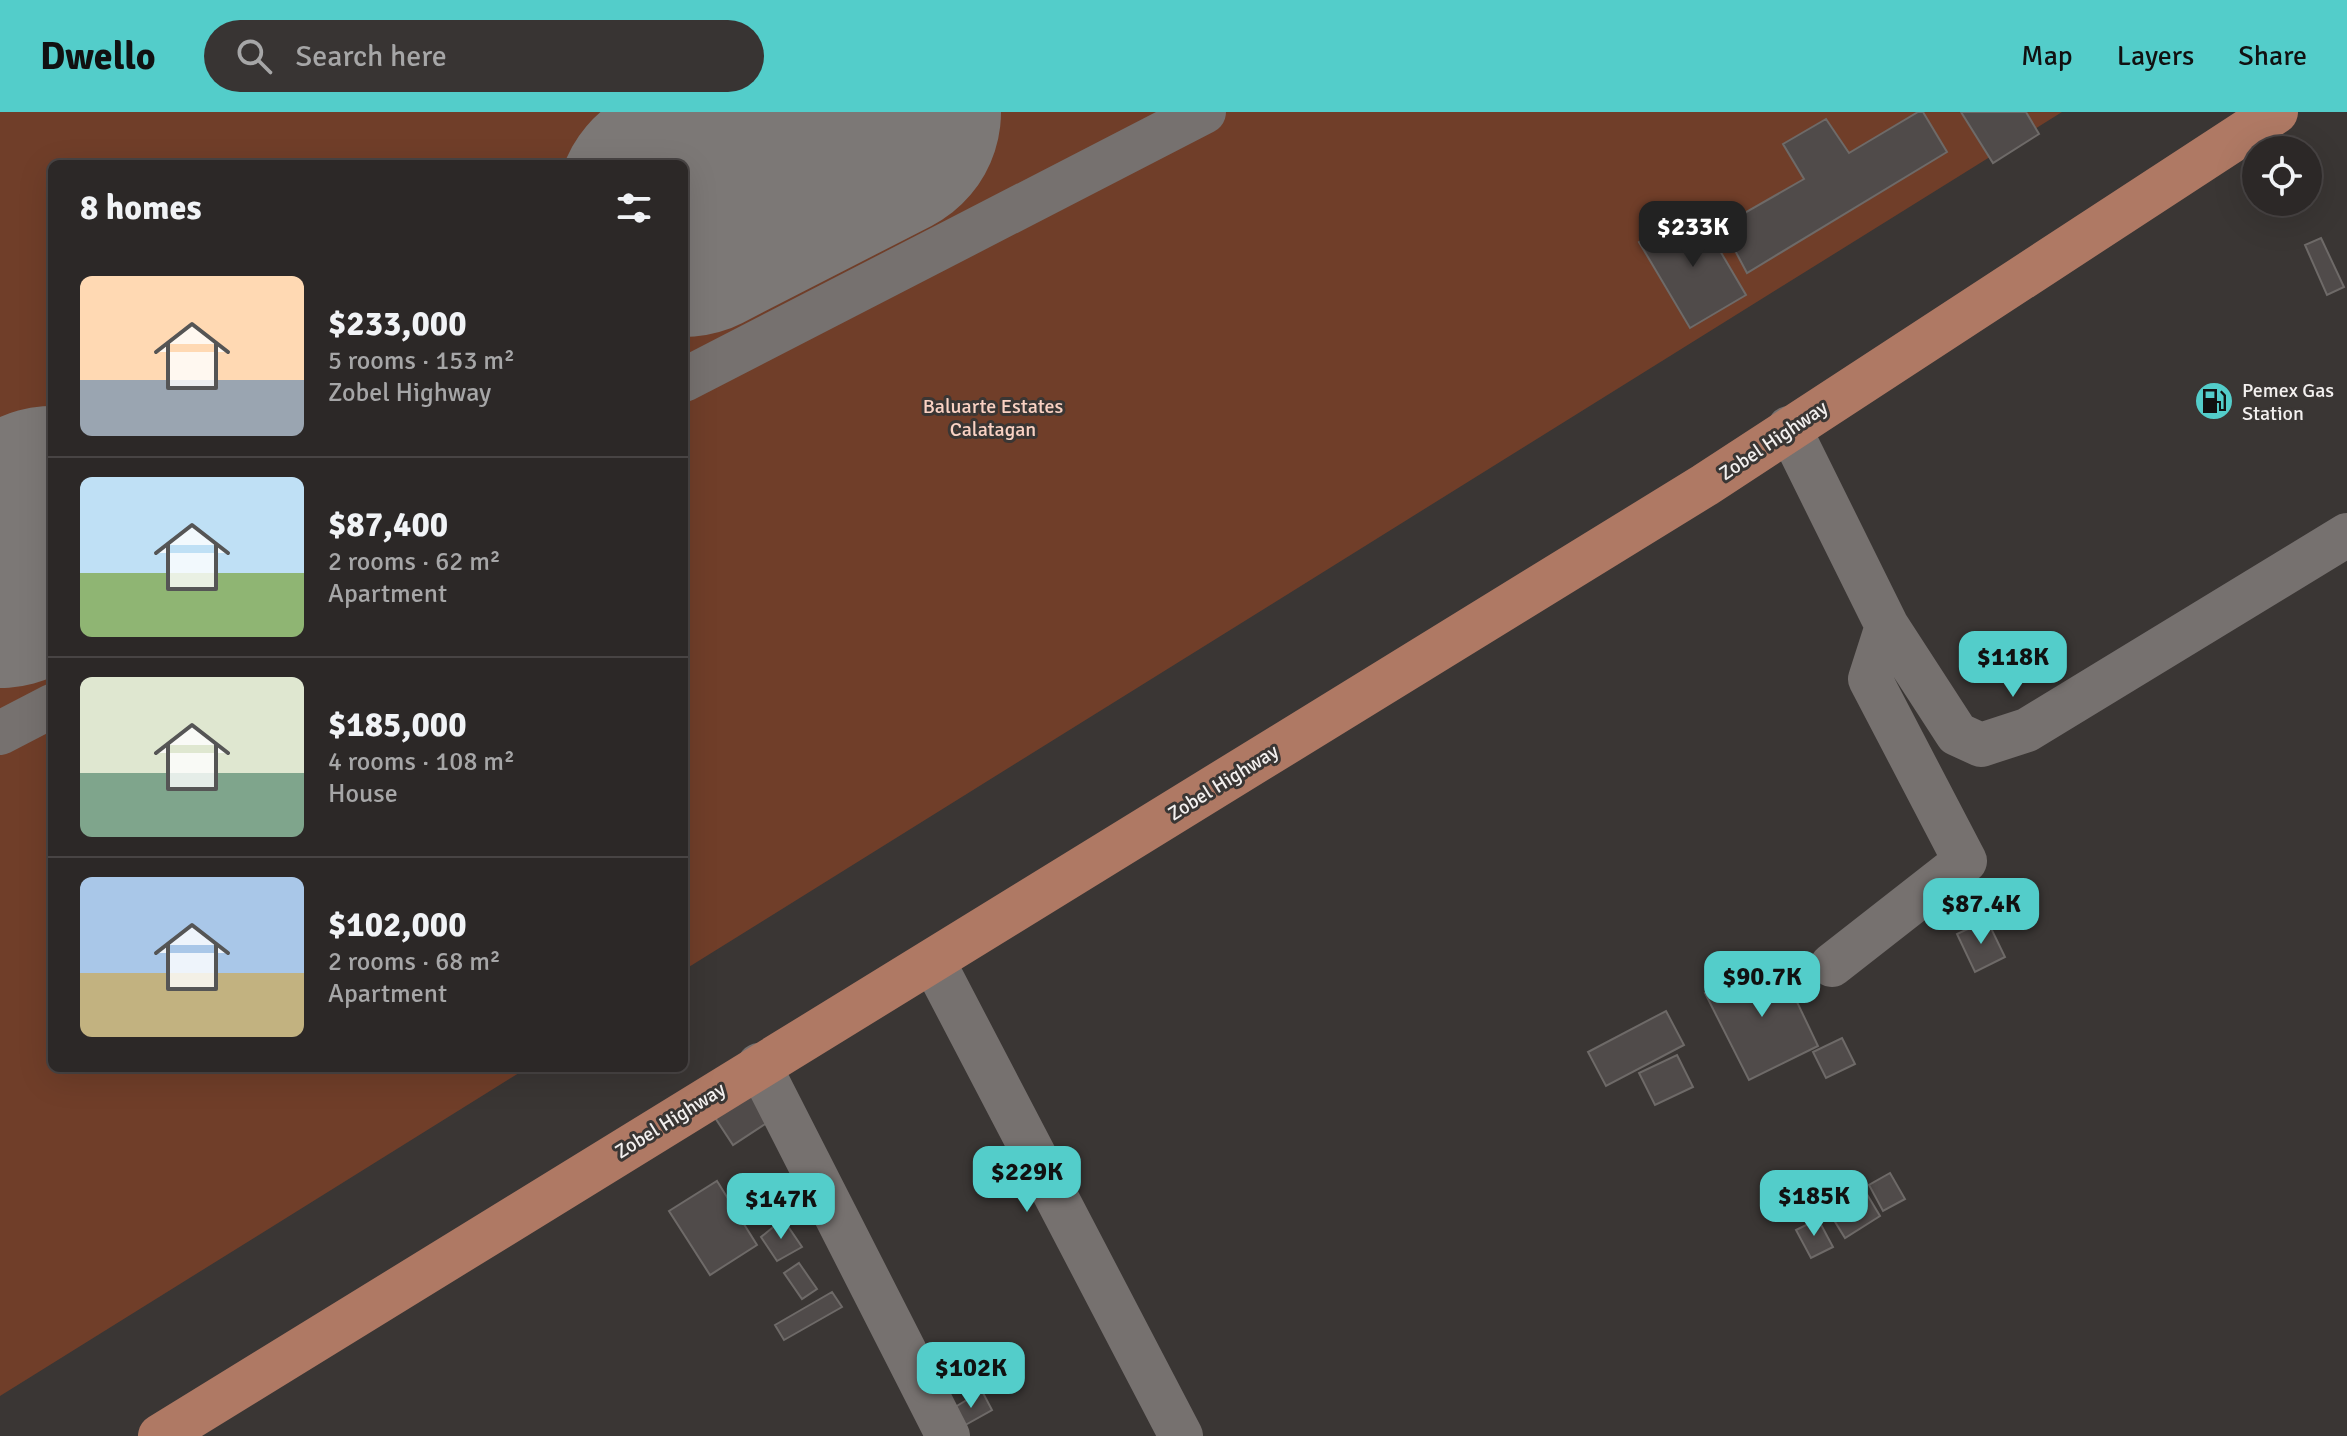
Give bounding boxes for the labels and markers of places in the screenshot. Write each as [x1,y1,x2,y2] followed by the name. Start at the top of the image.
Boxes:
[1637,201,1749,269] pin: $233K
[2242,378,2334,426] place label: Pemex Gas Station
[2193,380,2235,422] fuel station icon: Pemex Gas Station
[1957,631,2069,699] pin: $118K
[1916,878,2046,946] pin: $87.4K
[1697,951,1827,1019] pin: $90.7K
[971,1146,1083,1214] pin: $229K
[1758,1170,1870,1238] pin: $185K
[725,1173,837,1241] pin: $147K
[915,1342,1027,1410] pin: $102K

